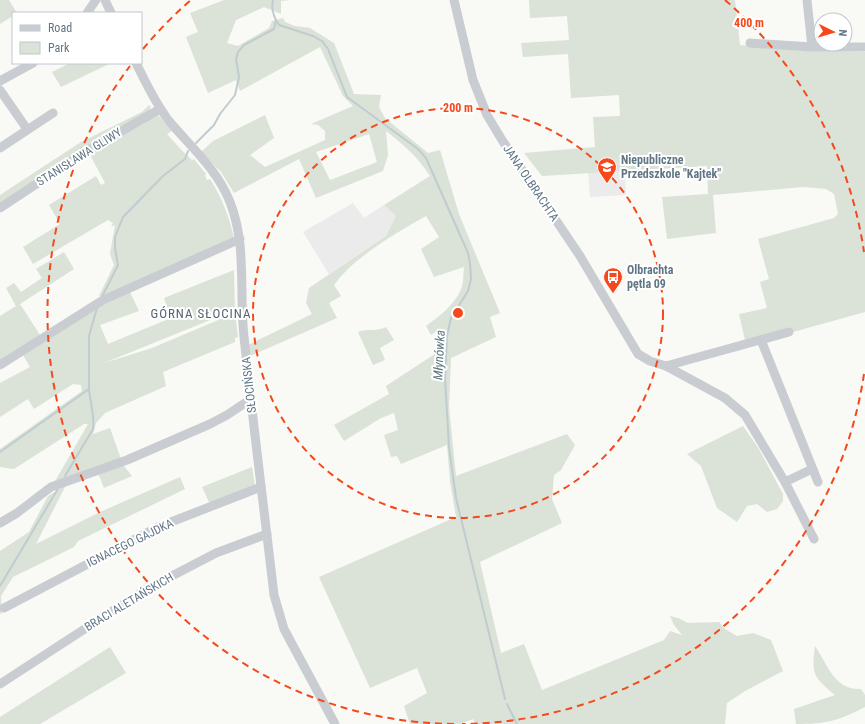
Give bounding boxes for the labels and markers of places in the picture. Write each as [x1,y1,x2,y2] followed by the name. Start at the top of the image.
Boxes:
[621,153,721,181] place label: Niepubliczne Przedszkole "Kajtek"
[596,156,618,184] school or university icon: Niepubliczne Przedszkole "Kajtek"
[627,263,674,291] place label: Olbrachta pętla 09
[602,266,624,294] bus stop icon: Olbrachta pętla 09
[451,306,465,320] centre of rings

